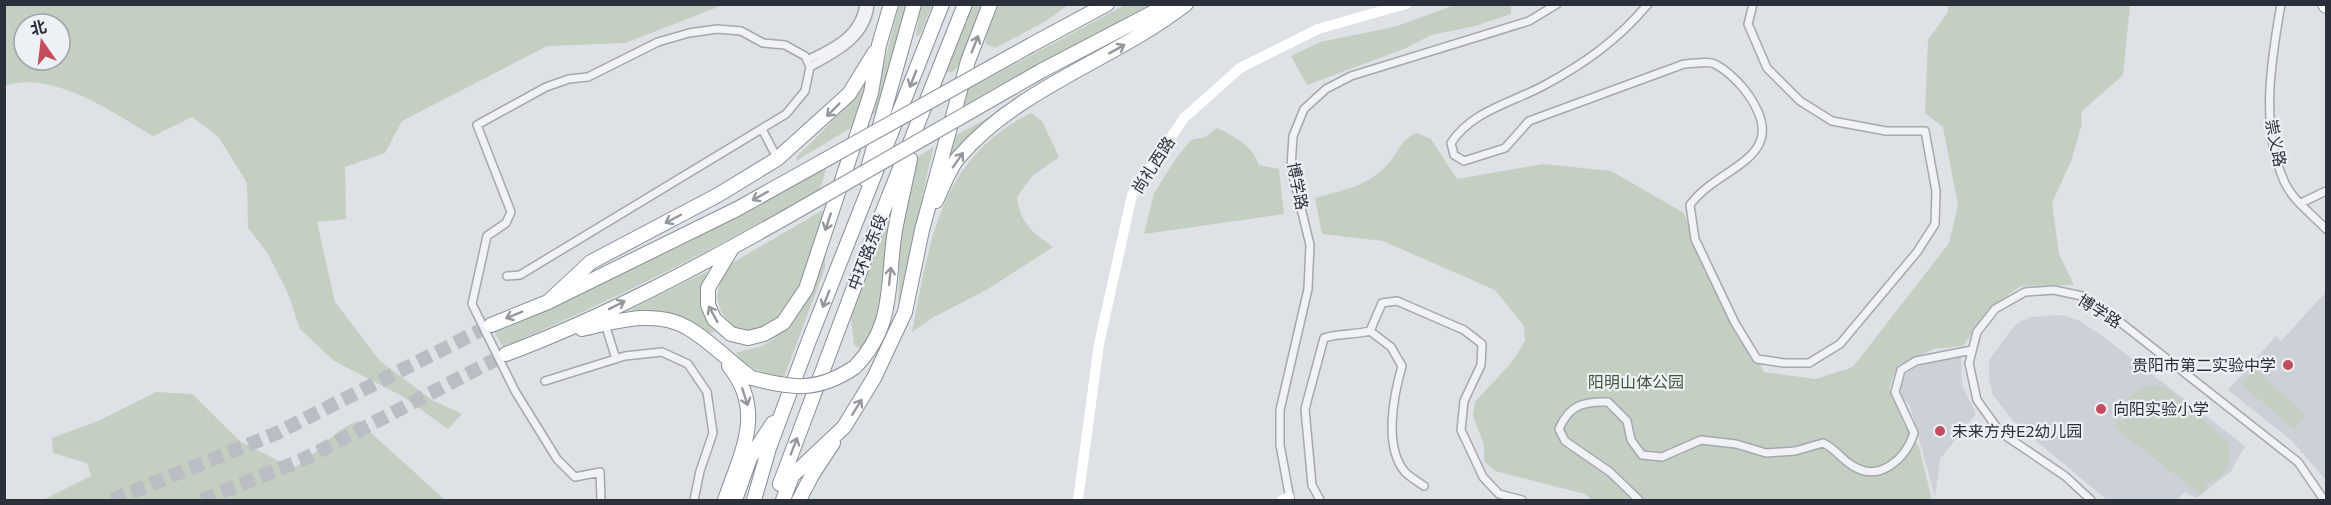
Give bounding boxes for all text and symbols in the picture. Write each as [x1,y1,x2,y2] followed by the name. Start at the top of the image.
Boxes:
[12,12,72,72] north arrow
[28,16,48,38] text: 北
[970,35,981,54] one-way arrow
[1107,43,1125,54] one-way arrow
[906,69,917,87] one-way arrow
[826,103,841,118] one-way arrow
[2263,118,2290,168] street label: 崇义路
[1127,133,1178,197] street label: 尚礼西路
[952,152,964,168] one-way arrow
[1285,161,1312,211] street label: 博学路
[752,190,769,202] one-way arrow
[843,211,890,293] street label: 中环路东段
[822,212,833,231] one-way arrow
[665,213,682,225] one-way arrow
[885,267,896,287] one-way arrow
[820,289,831,308] one-way arrow
[2075,290,2126,331] street label: 博学路
[608,299,626,310] one-way arrow
[707,306,719,323] one-way arrow
[505,310,524,321] one-way arrow
[2132,355,2276,374] place label: 贵阳市第二实验中学
[2281,358,2295,372] marker: 贵阳市第二实验中学
[1588,372,1684,391] park label: 阳明山体公园
[740,387,751,406] one-way arrow
[851,399,863,416] one-way arrow
[2113,399,2209,418] place label: 向阳实验小学
[2094,402,2108,416] marker: 向阳实验小学
[1952,421,2082,440] place label: 未来方舟E2幼儿园
[1933,424,1947,438] marker: 未来方舟E2幼儿园
[789,437,800,456] one-way arrow

